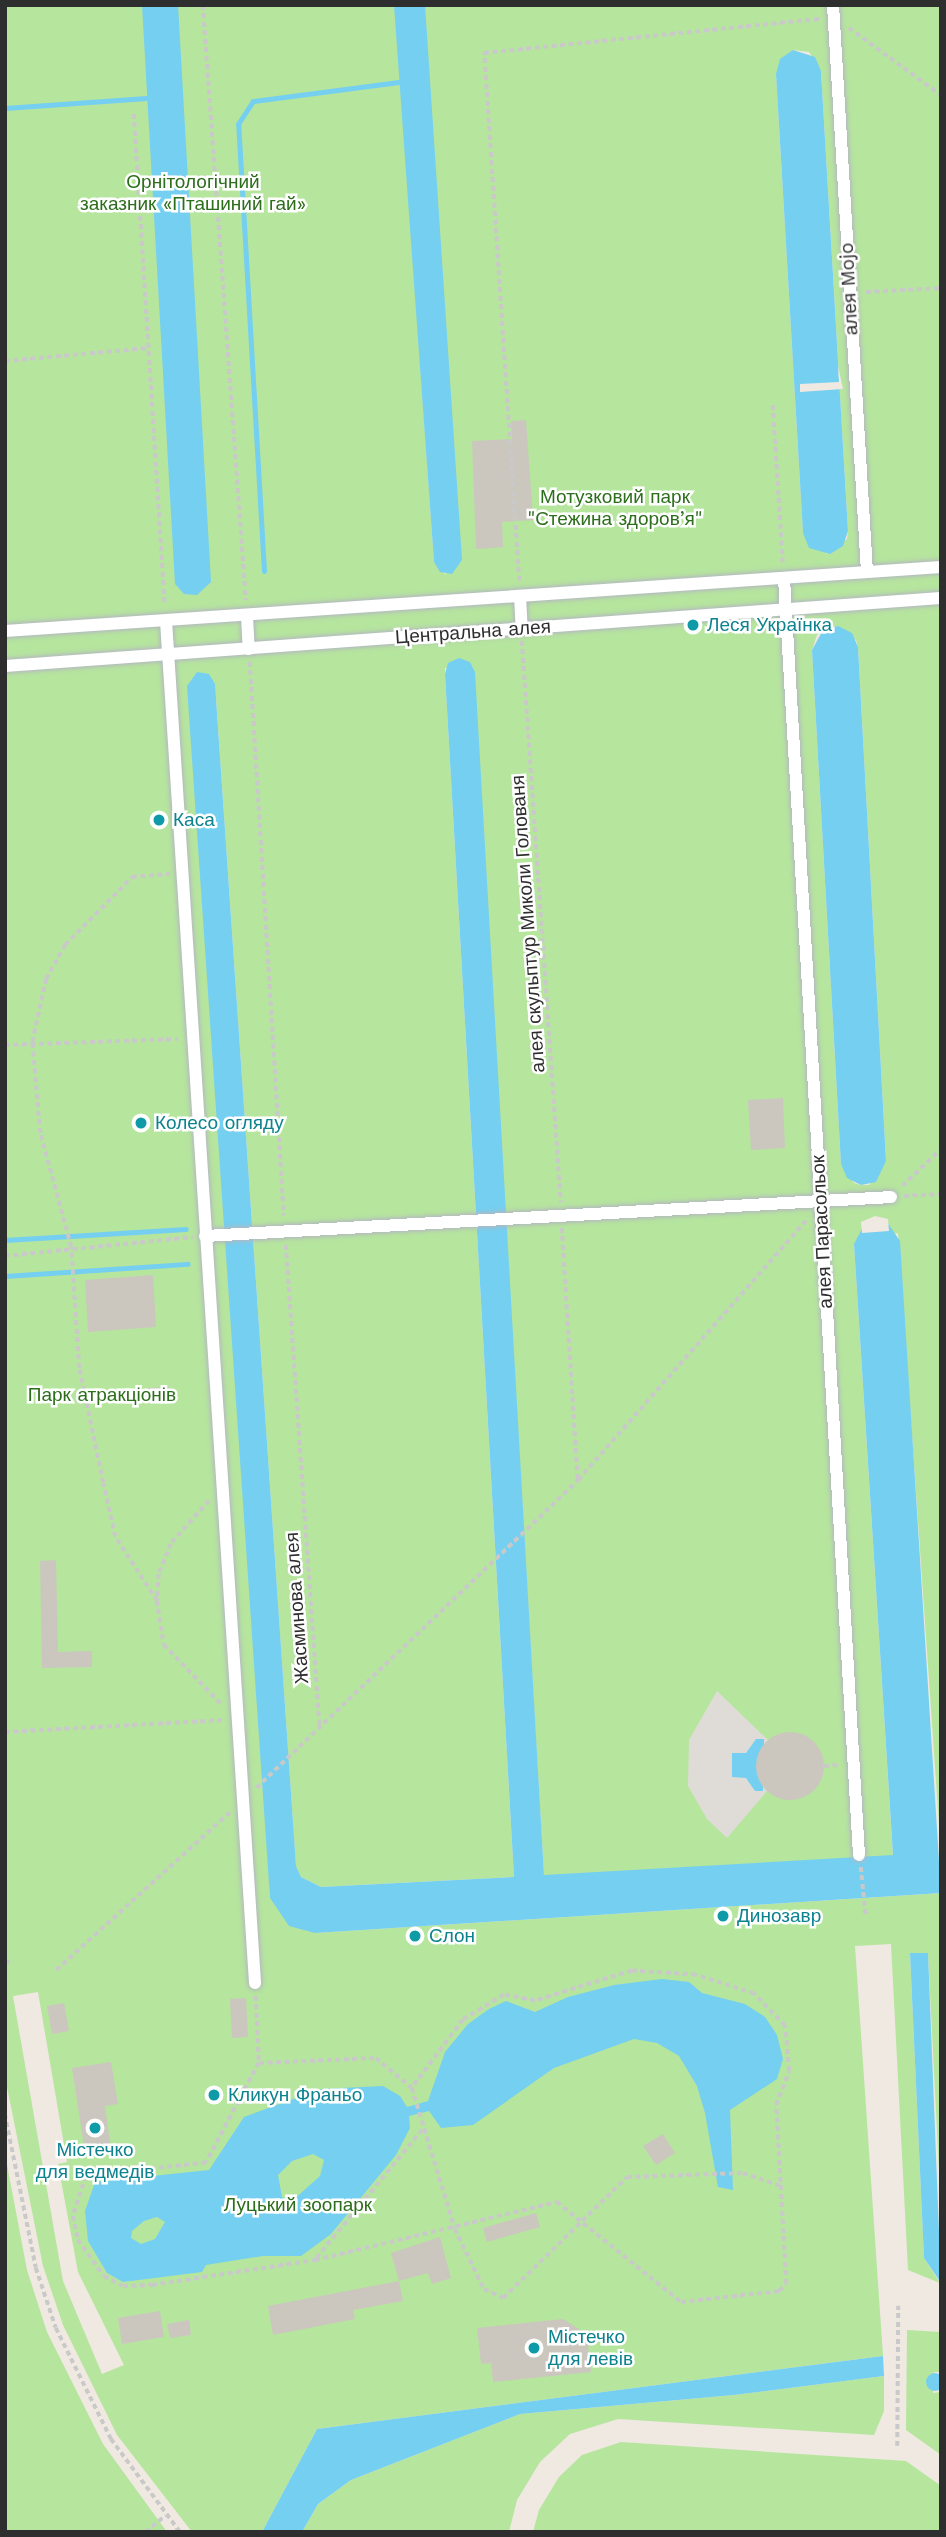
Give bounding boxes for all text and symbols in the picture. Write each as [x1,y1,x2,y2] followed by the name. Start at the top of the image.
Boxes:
[80,171,306,215] park label: Орнітологічний заказник «Пташиний гай»
[835,242,863,336] street label: алея Mojo
[527,486,703,530] park label: Мотузковий парк "Стежина здоров’я"
[707,614,832,636] place label: Леся Українка
[394,615,552,649] street label: Центральна алея
[685,617,701,633] marker: Леся Українка
[506,774,550,1074] street label: алея скульптур Миколи Голованя
[173,809,215,831] place label: Каса
[151,812,167,828] marker: Каса
[155,1112,284,1134] place label: Колесо огляду
[133,1115,149,1131] marker: Колесо огляду
[807,1154,837,1310] street label: алея Парасольок
[28,1384,176,1406] park label: Парк атракціонів
[280,1531,314,1685] street label: Жасминова алея
[737,1905,821,1927] place label: Динозавр
[715,1908,731,1924] marker: Динозавр
[429,1925,475,1947] place label: Слон
[407,1928,423,1944] marker: Слон
[228,2084,362,2106] place label: Кликун Франьо
[206,2087,222,2103] marker: Кликун Франьо
[87,2120,103,2136] marker: Містечко для ведмедів
[36,2139,154,2183] place label: Містечко для ведмедів
[224,2194,372,2216] park label: Луцький зоопарк
[548,2326,633,2370] place label: Містечко для левів
[526,2340,542,2356] marker: Містечко для левів

